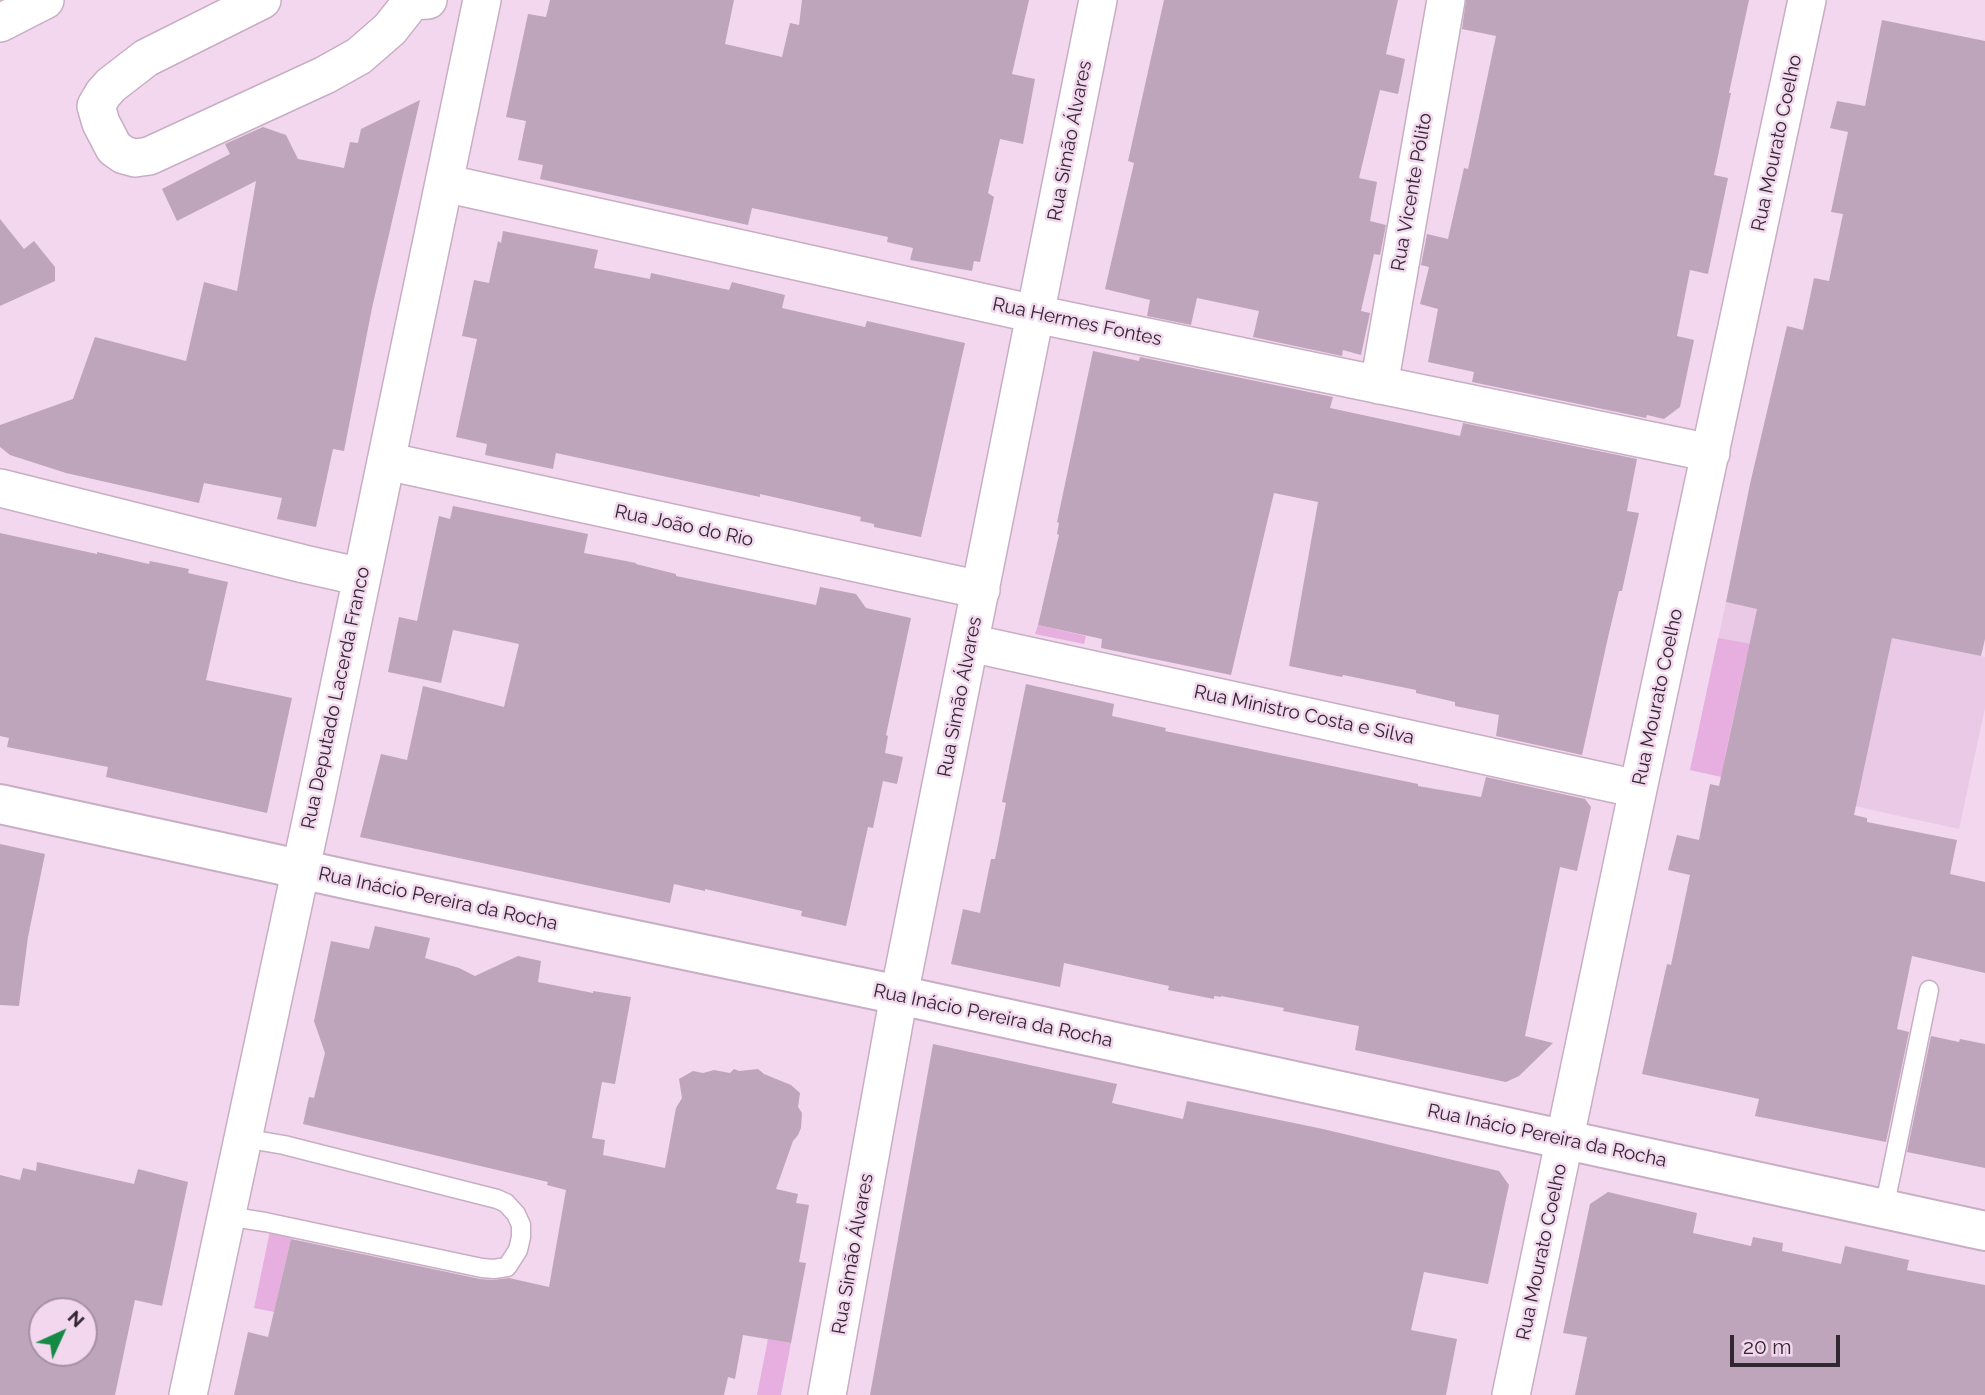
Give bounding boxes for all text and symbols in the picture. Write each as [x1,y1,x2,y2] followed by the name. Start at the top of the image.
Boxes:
[1747,53,1807,233] street label: Rua Mourato Coelho
[1043,59,1097,223] street label: Rua Simão Álvares
[1387,111,1437,273] street label: Rua Vicente Pólito
[990,293,1164,351] street label: Rua Hermes Fontes
[613,500,755,552] street label: Rua João do Rio
[297,565,375,831] street label: Rua Deputado Lacerda Franco
[1628,607,1688,787] street label: Rua Mourato Coelho
[933,615,987,779] street label: Rua Simão Álvares
[1192,680,1416,750] street label: Rua Ministro Costa e Silva
[316,862,560,936] street label: Rua Inácio Pereira da Rocha
[871,979,1115,1053] street label: Rua Inácio Pereira da Rocha
[1425,1099,1669,1173] street label: Rua Inácio Pereira da Rocha
[1512,1162,1572,1342] street label: Rua Mourato Coelho
[828,1172,878,1336] street label: Rua Simão Álvares
[28,1297,98,1367] north arrow
[64,1306,89,1331] text: N
[1733,1322,1843,1366] scale bar
[1743,1334,1791,1359] text: 20 m

